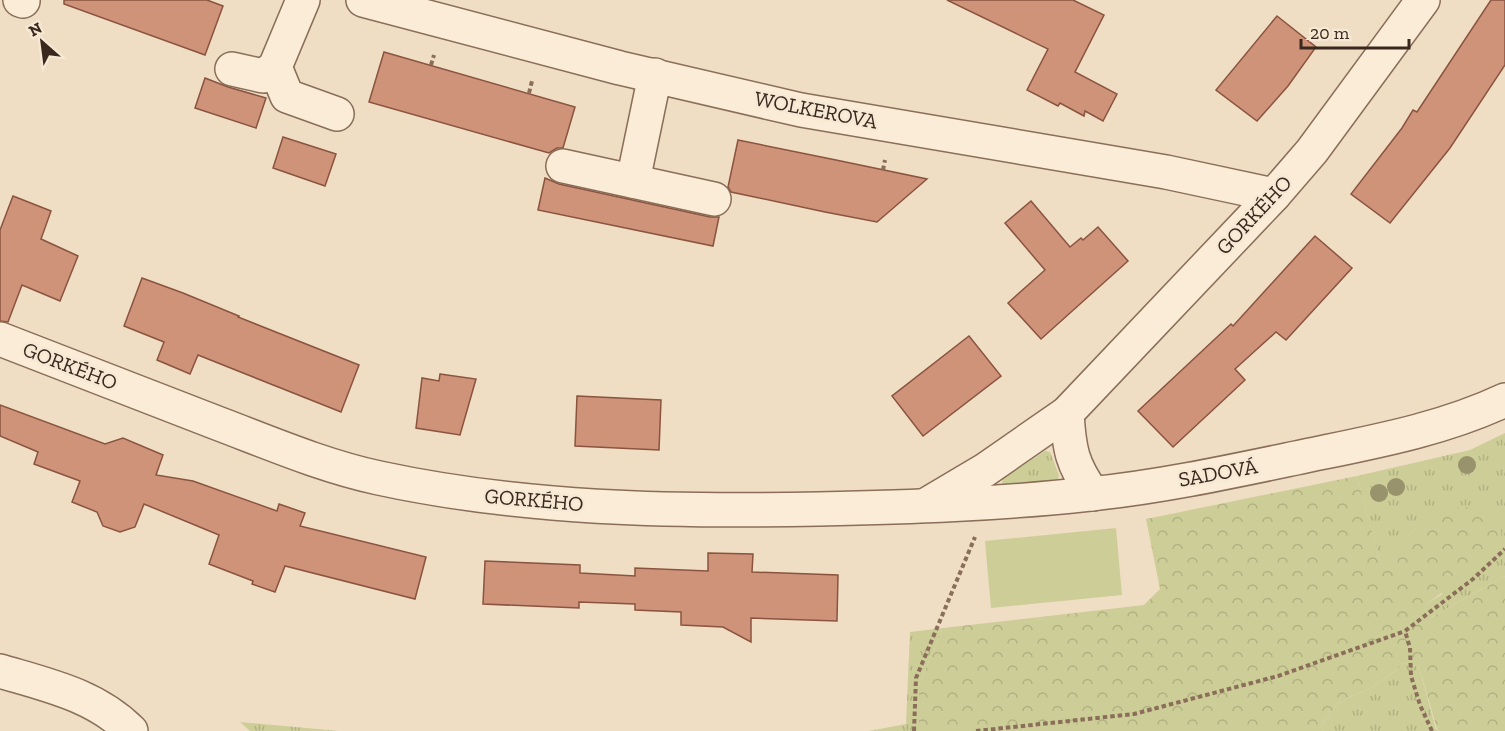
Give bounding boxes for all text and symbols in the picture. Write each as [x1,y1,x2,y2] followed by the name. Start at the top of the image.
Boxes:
[12,12,72,72] north arrow
[1301,12,1409,50] scale bar
[25,18,45,40] text: N
[1310,22,1350,44] text: 20 m
[752,85,880,134] street label: WOLKEROVA
[1211,170,1297,259] street label: GORKÉHO
[19,336,121,395] street label: GORKÉHO
[1176,453,1260,492] street label: SADOVÁ
[484,483,585,516] street label: GORKÉHO

